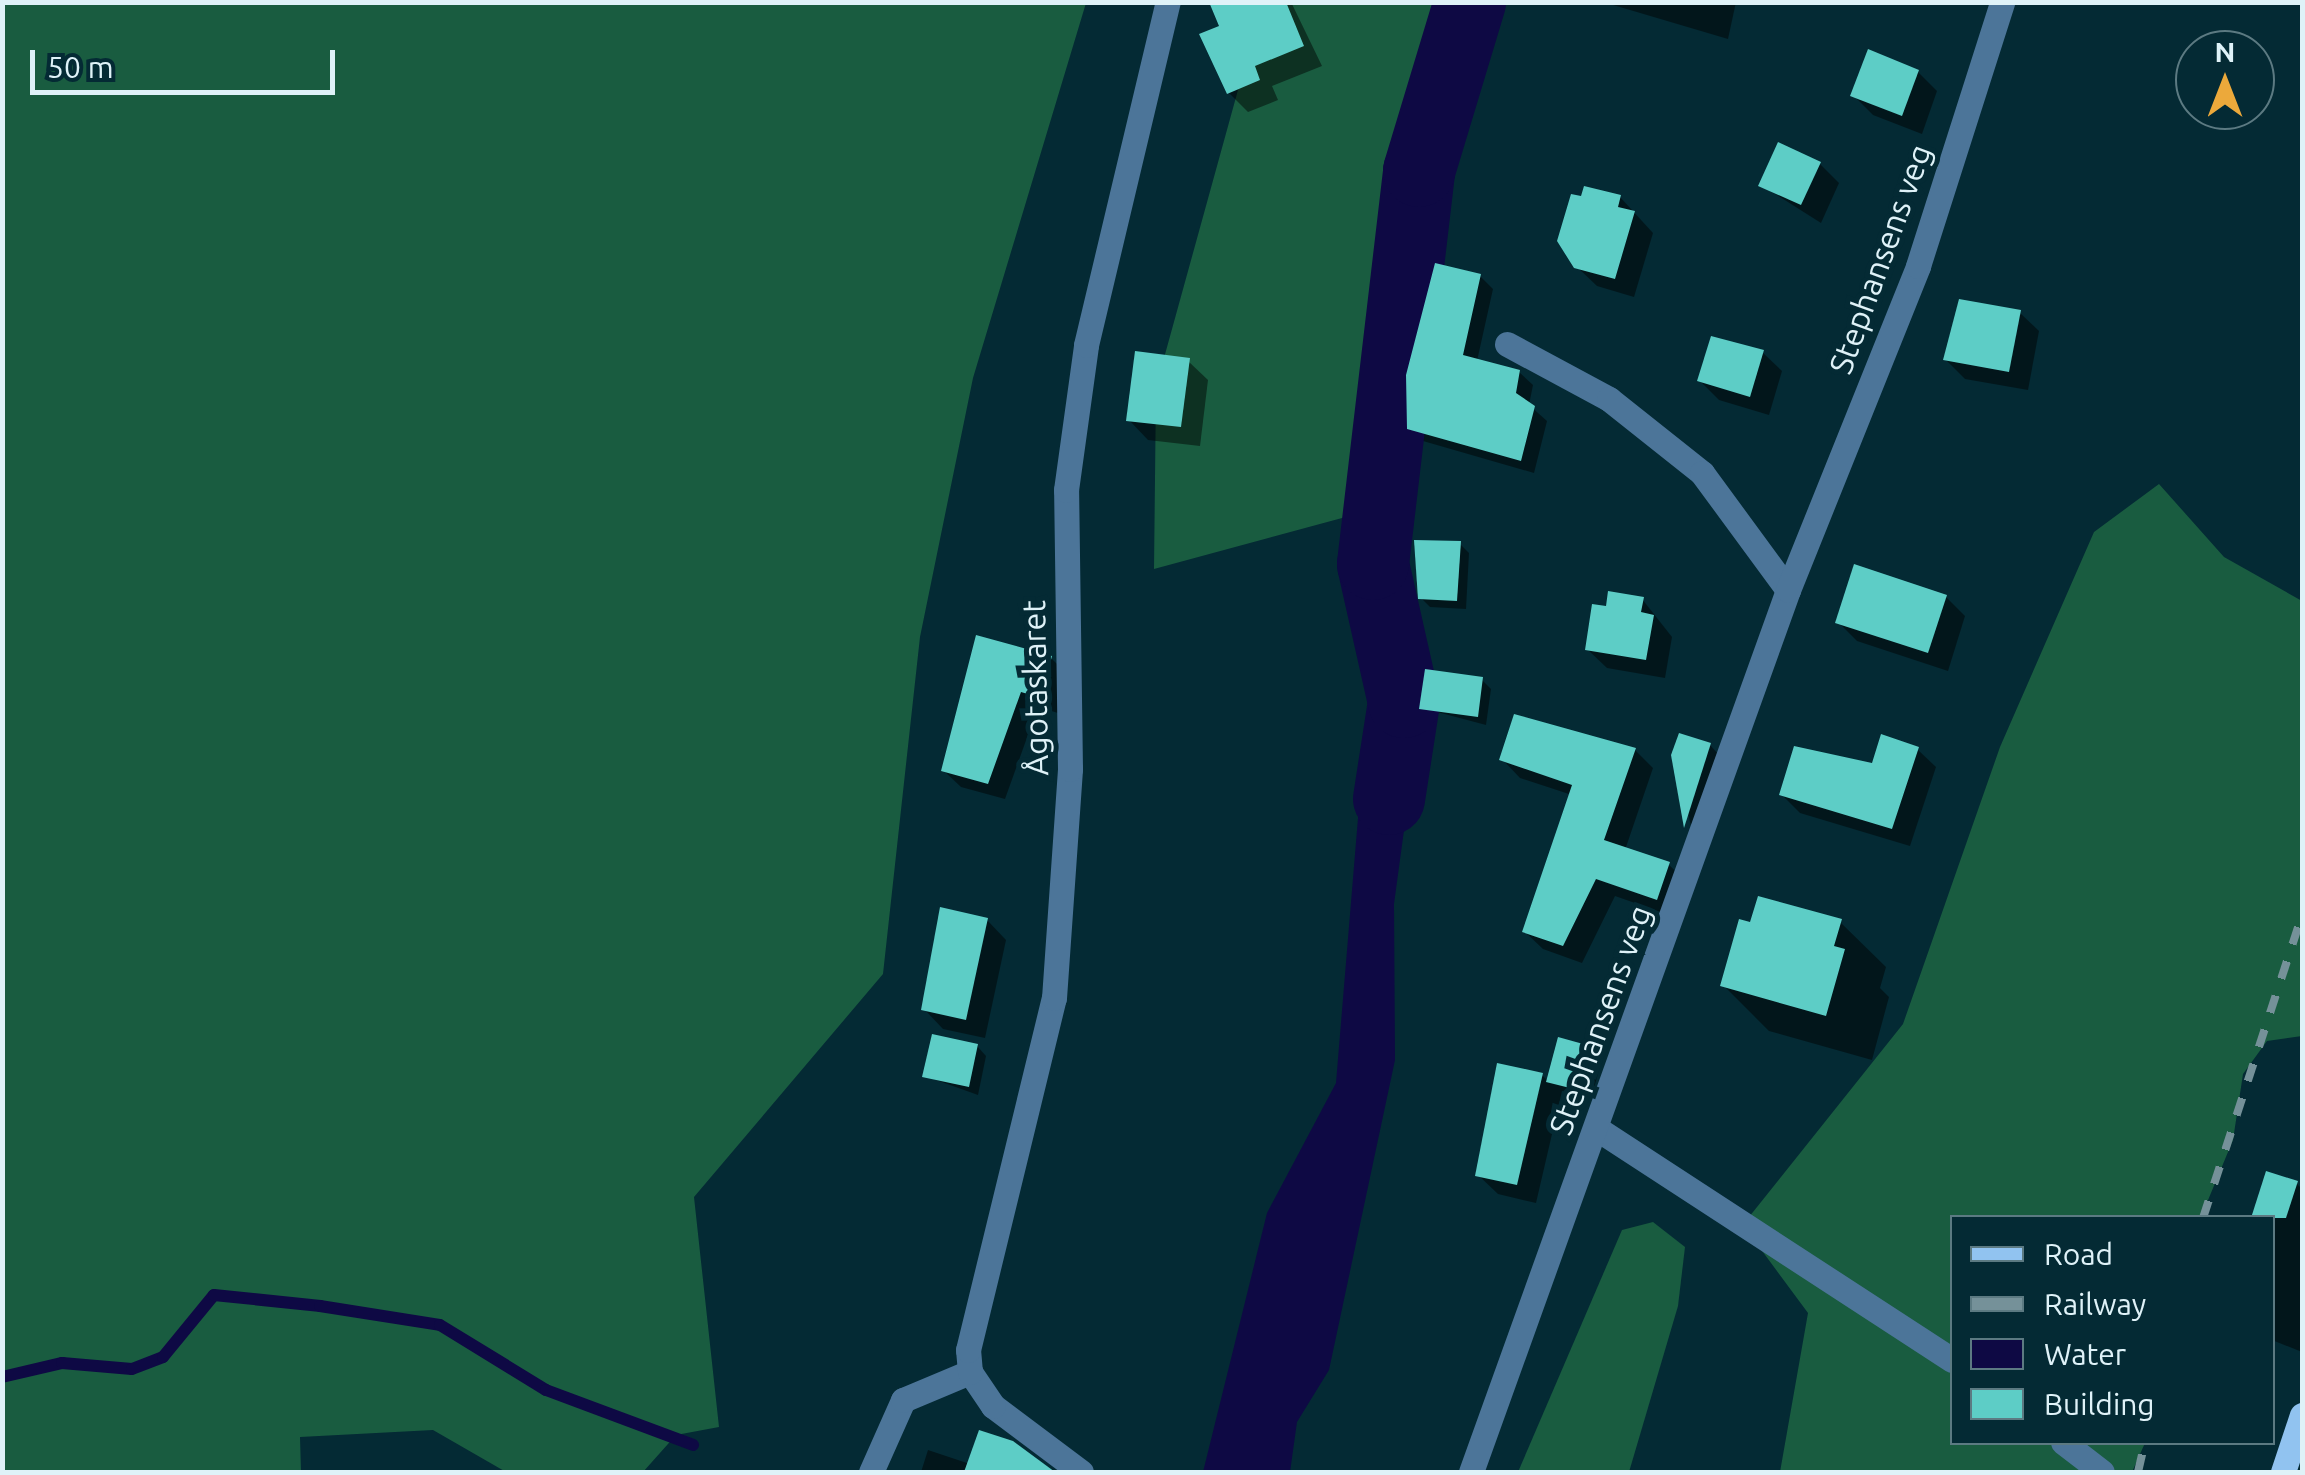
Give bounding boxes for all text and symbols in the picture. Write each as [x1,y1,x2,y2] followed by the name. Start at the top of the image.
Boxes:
[35,30,340,92] scale bar
[2175,30,2275,130] north arrow
[2215,36,2235,67] text: N
[47,50,114,84] text: 50 m
[1821,139,1939,379] street label: Stephansens veg
[1014,600,1056,776] street label: Ågotaskaret
[1541,900,1659,1140] street label: Stephansens veg
[1950,1215,2275,1445] legend
[2044,1237,2113,1271] text: Road
[2044,1287,2146,1321] text: Railway
[2044,1337,2126,1371] text: Water
[2044,1387,2155,1421] text: Building

